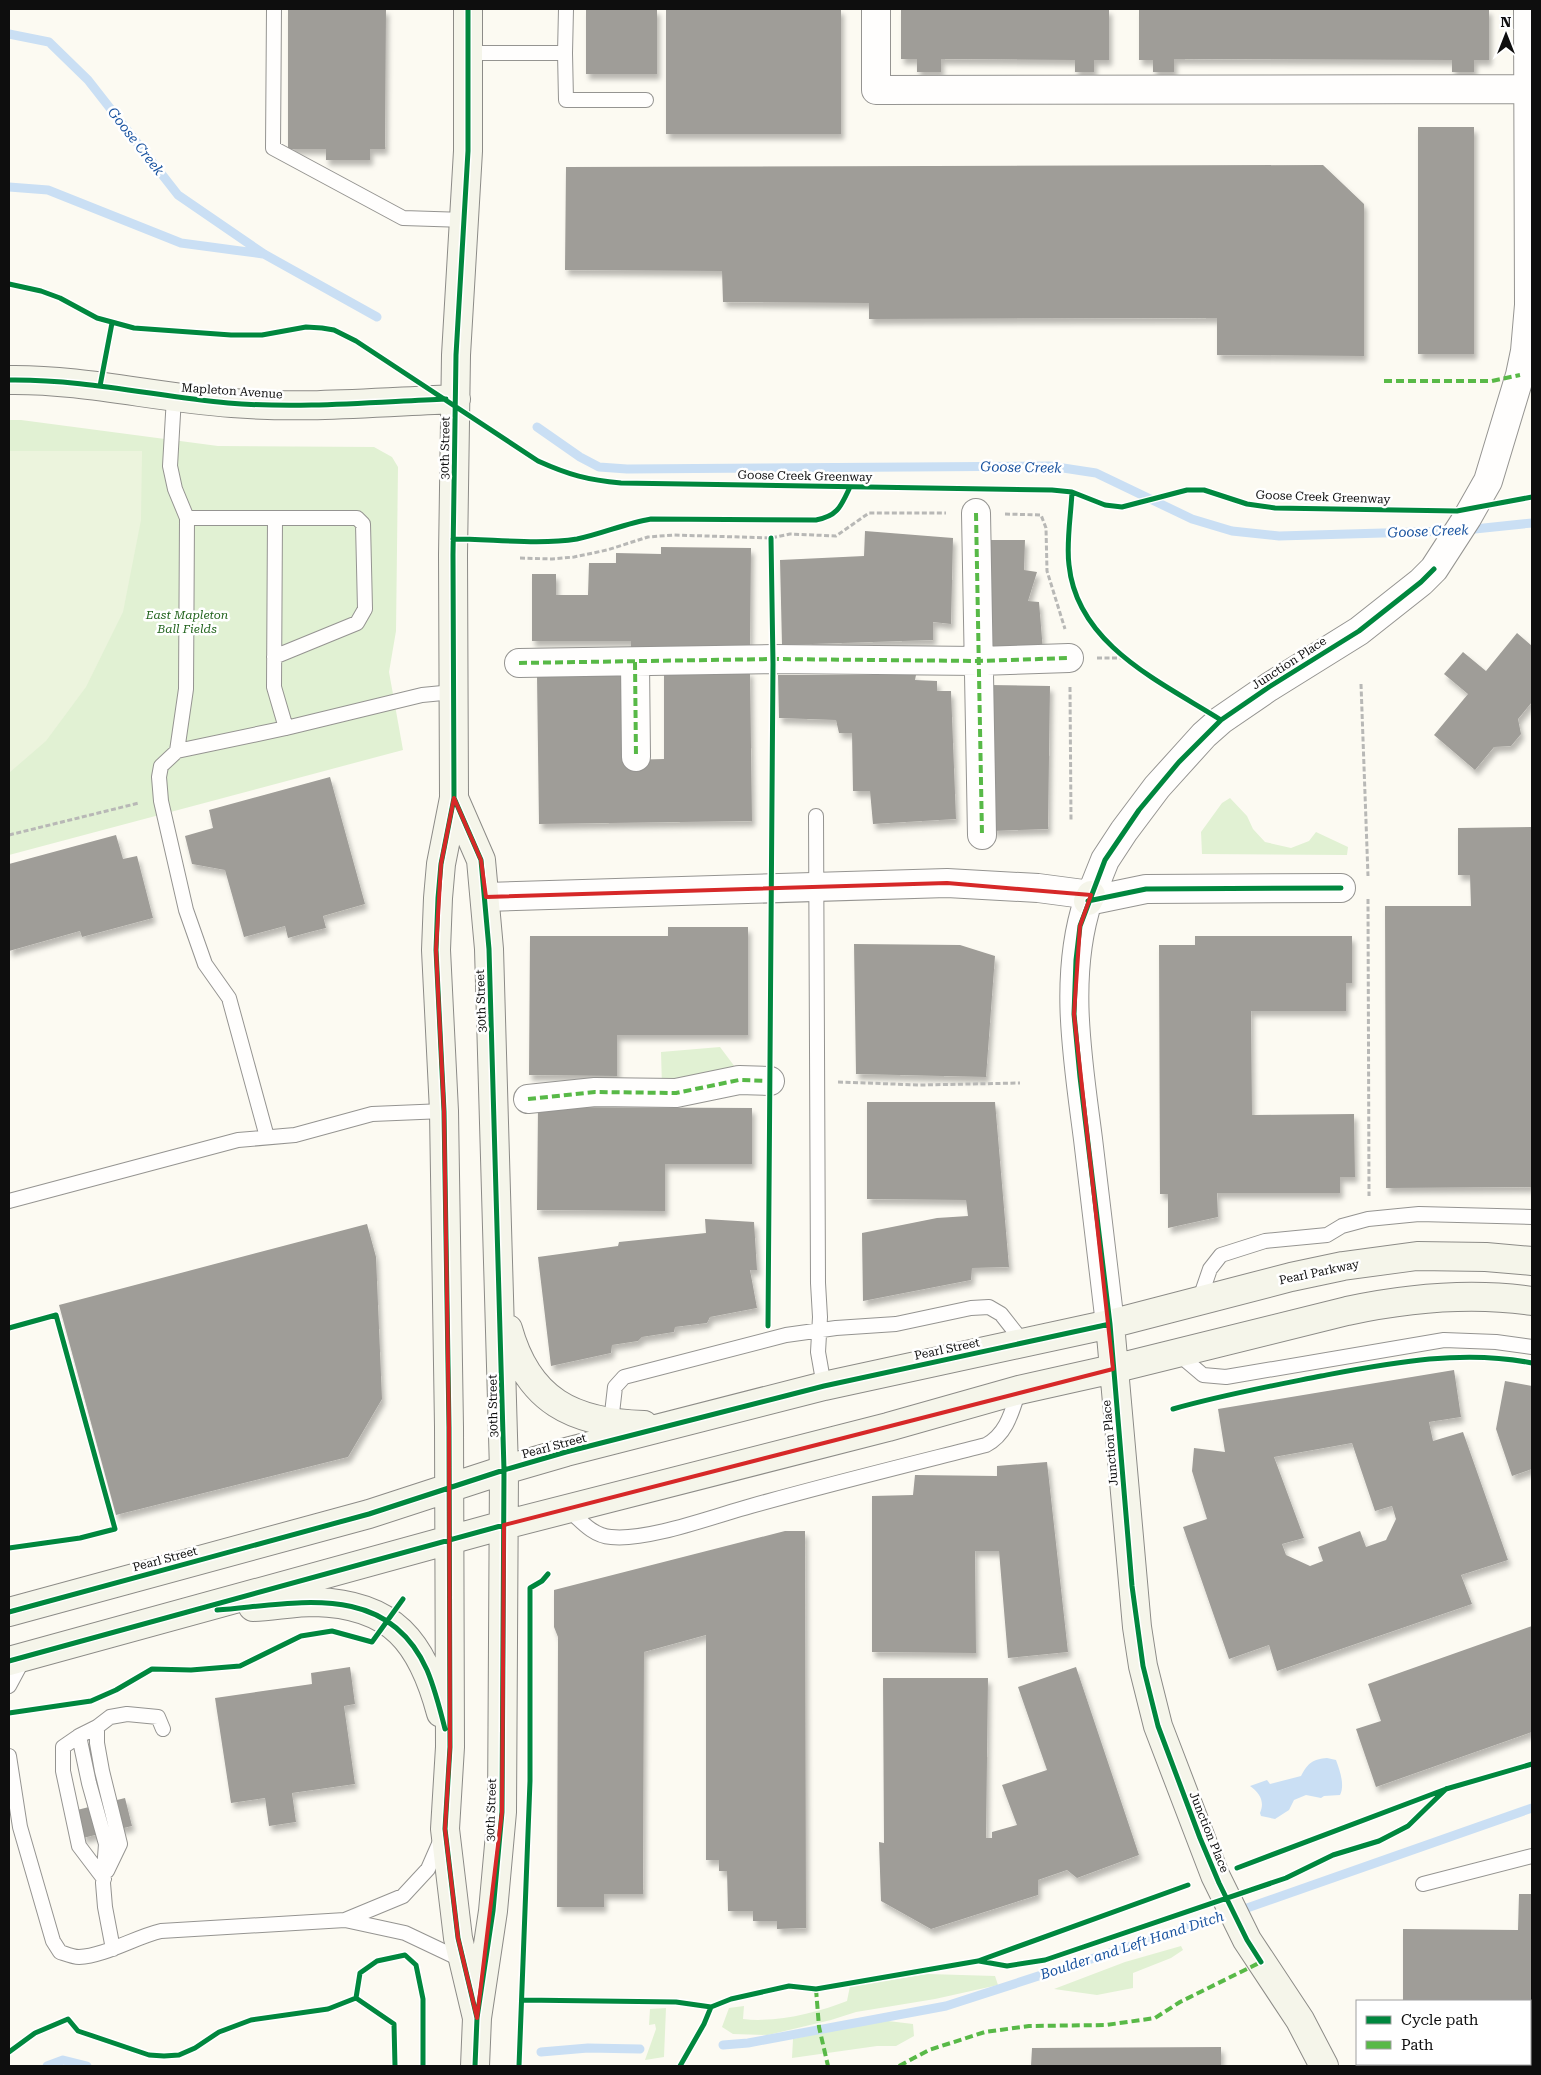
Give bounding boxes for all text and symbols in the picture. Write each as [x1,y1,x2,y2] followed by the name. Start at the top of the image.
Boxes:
[1481,10,1531,60] north arrow
[1501,14,1512,30] text: N
[105,104,168,178] water label: Goose Creek
[181,380,284,402] street label: Mapleton Avenue
[437,416,453,480] street label: 30th Street
[980,458,1062,476] water label: Goose Creek
[737,468,873,484] street label: Goose Creek Greenway
[1255,488,1392,506] street label: Goose Creek Greenway
[1387,522,1469,540] water label: Goose Creek
[145,608,228,636] park label: East Mapleton Ball Fields
[1249,633,1329,692] street label: Junction Place
[473,969,489,1033] street label: 30th Street
[1278,1256,1361,1287] street label: Pearl Parkway
[913,1335,982,1363] street label: Pearl Street
[485,1374,501,1438] street label: 30th Street
[1099,1399,1121,1486] street label: Junction Place
[520,1430,588,1461] street label: Pearl Street
[131,1543,199,1574] street label: Pearl Street
[483,1778,499,1842] street label: 30th Street
[1186,1790,1232,1875] street label: Junction Place
[1037,1908,1226,1983] water label: Boulder and Left Hand Ditch
[1356,2000,1531,2065] legend
[1401,2011,1479,2029] text: Cycle path
[1401,2036,1434,2054] text: Path

